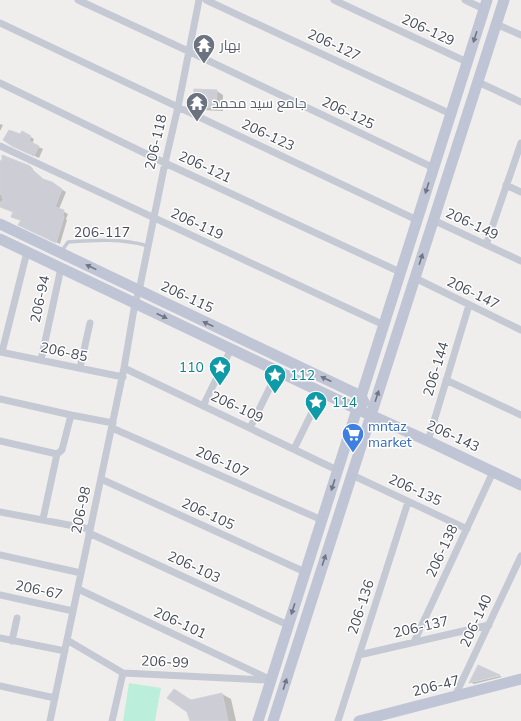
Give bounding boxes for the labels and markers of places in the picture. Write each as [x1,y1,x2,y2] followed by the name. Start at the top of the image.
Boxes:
[191,32,217,65] temple icon: بهار
[219,36,241,55] place label: بهار
[184,90,210,123] temple icon: جامع سيد محمد
[212,94,306,113] place label: جامع سيد محمد
[207,354,233,387] place icon: 110
[179,358,204,377] place label: 110
[262,362,288,395] place icon: 112
[290,366,315,385] place label: 112
[303,389,329,422] place icon: 114
[332,393,357,412] place label: 114
[368,417,412,452] place label: mntaz market
[340,421,366,454] supermarket icon: mntaz market

